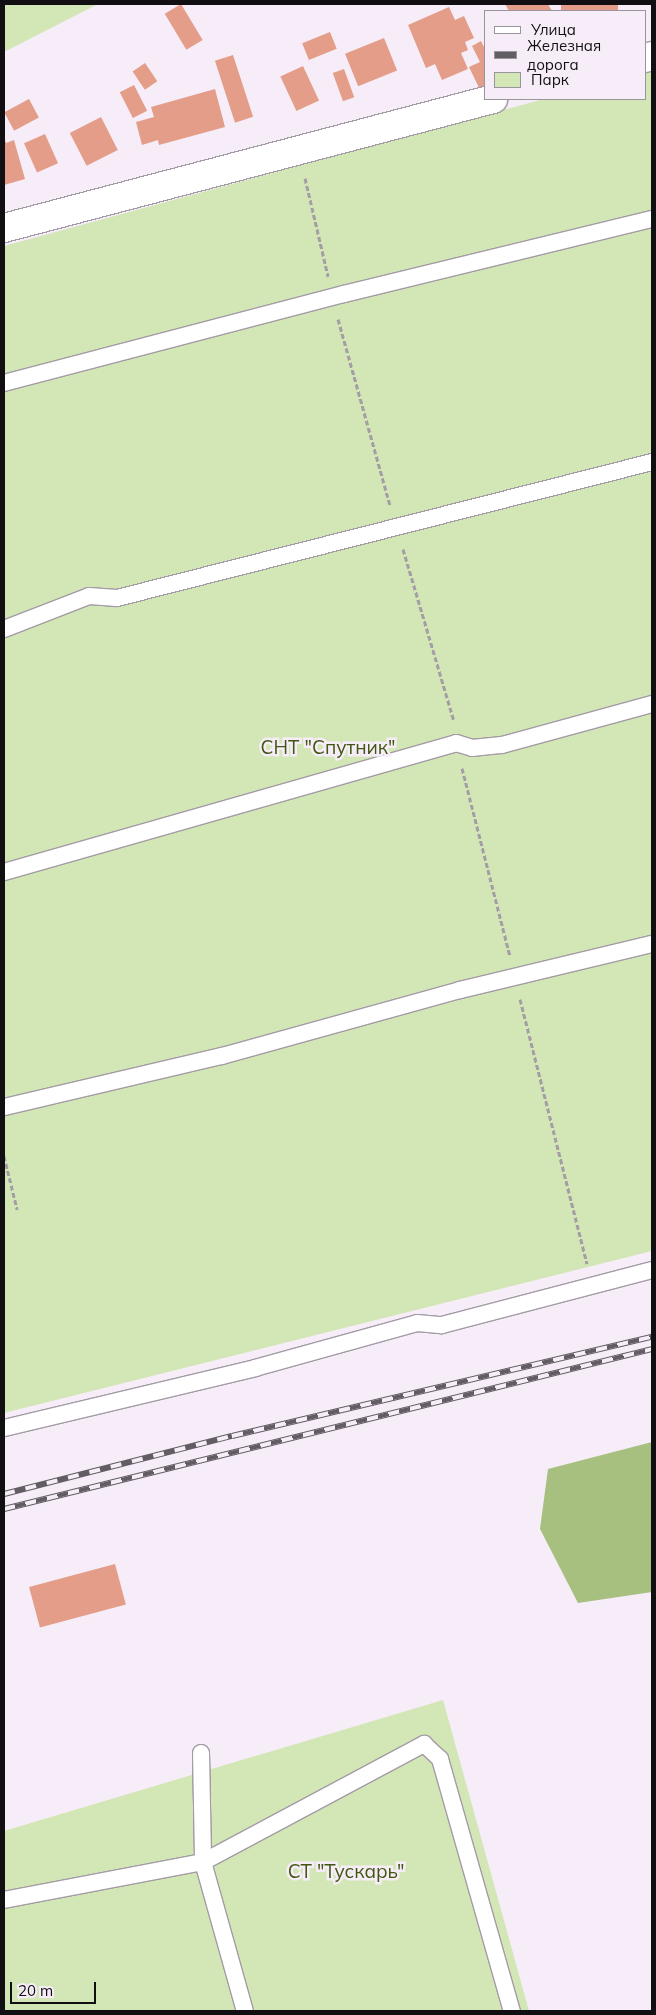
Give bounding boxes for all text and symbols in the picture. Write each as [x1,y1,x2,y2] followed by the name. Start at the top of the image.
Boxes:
[483,10,646,100] legend
[531,20,576,39] text: Улица
[527,36,601,74] text: Железная дорога
[531,70,569,89] text: Парк
[260,737,396,759] park label: СНТ "Спутник"
[288,1861,404,1883] park label: СТ "Тускарь"
[12,1972,99,2004] scale bar
[18,1981,53,2000] text: 20 m

